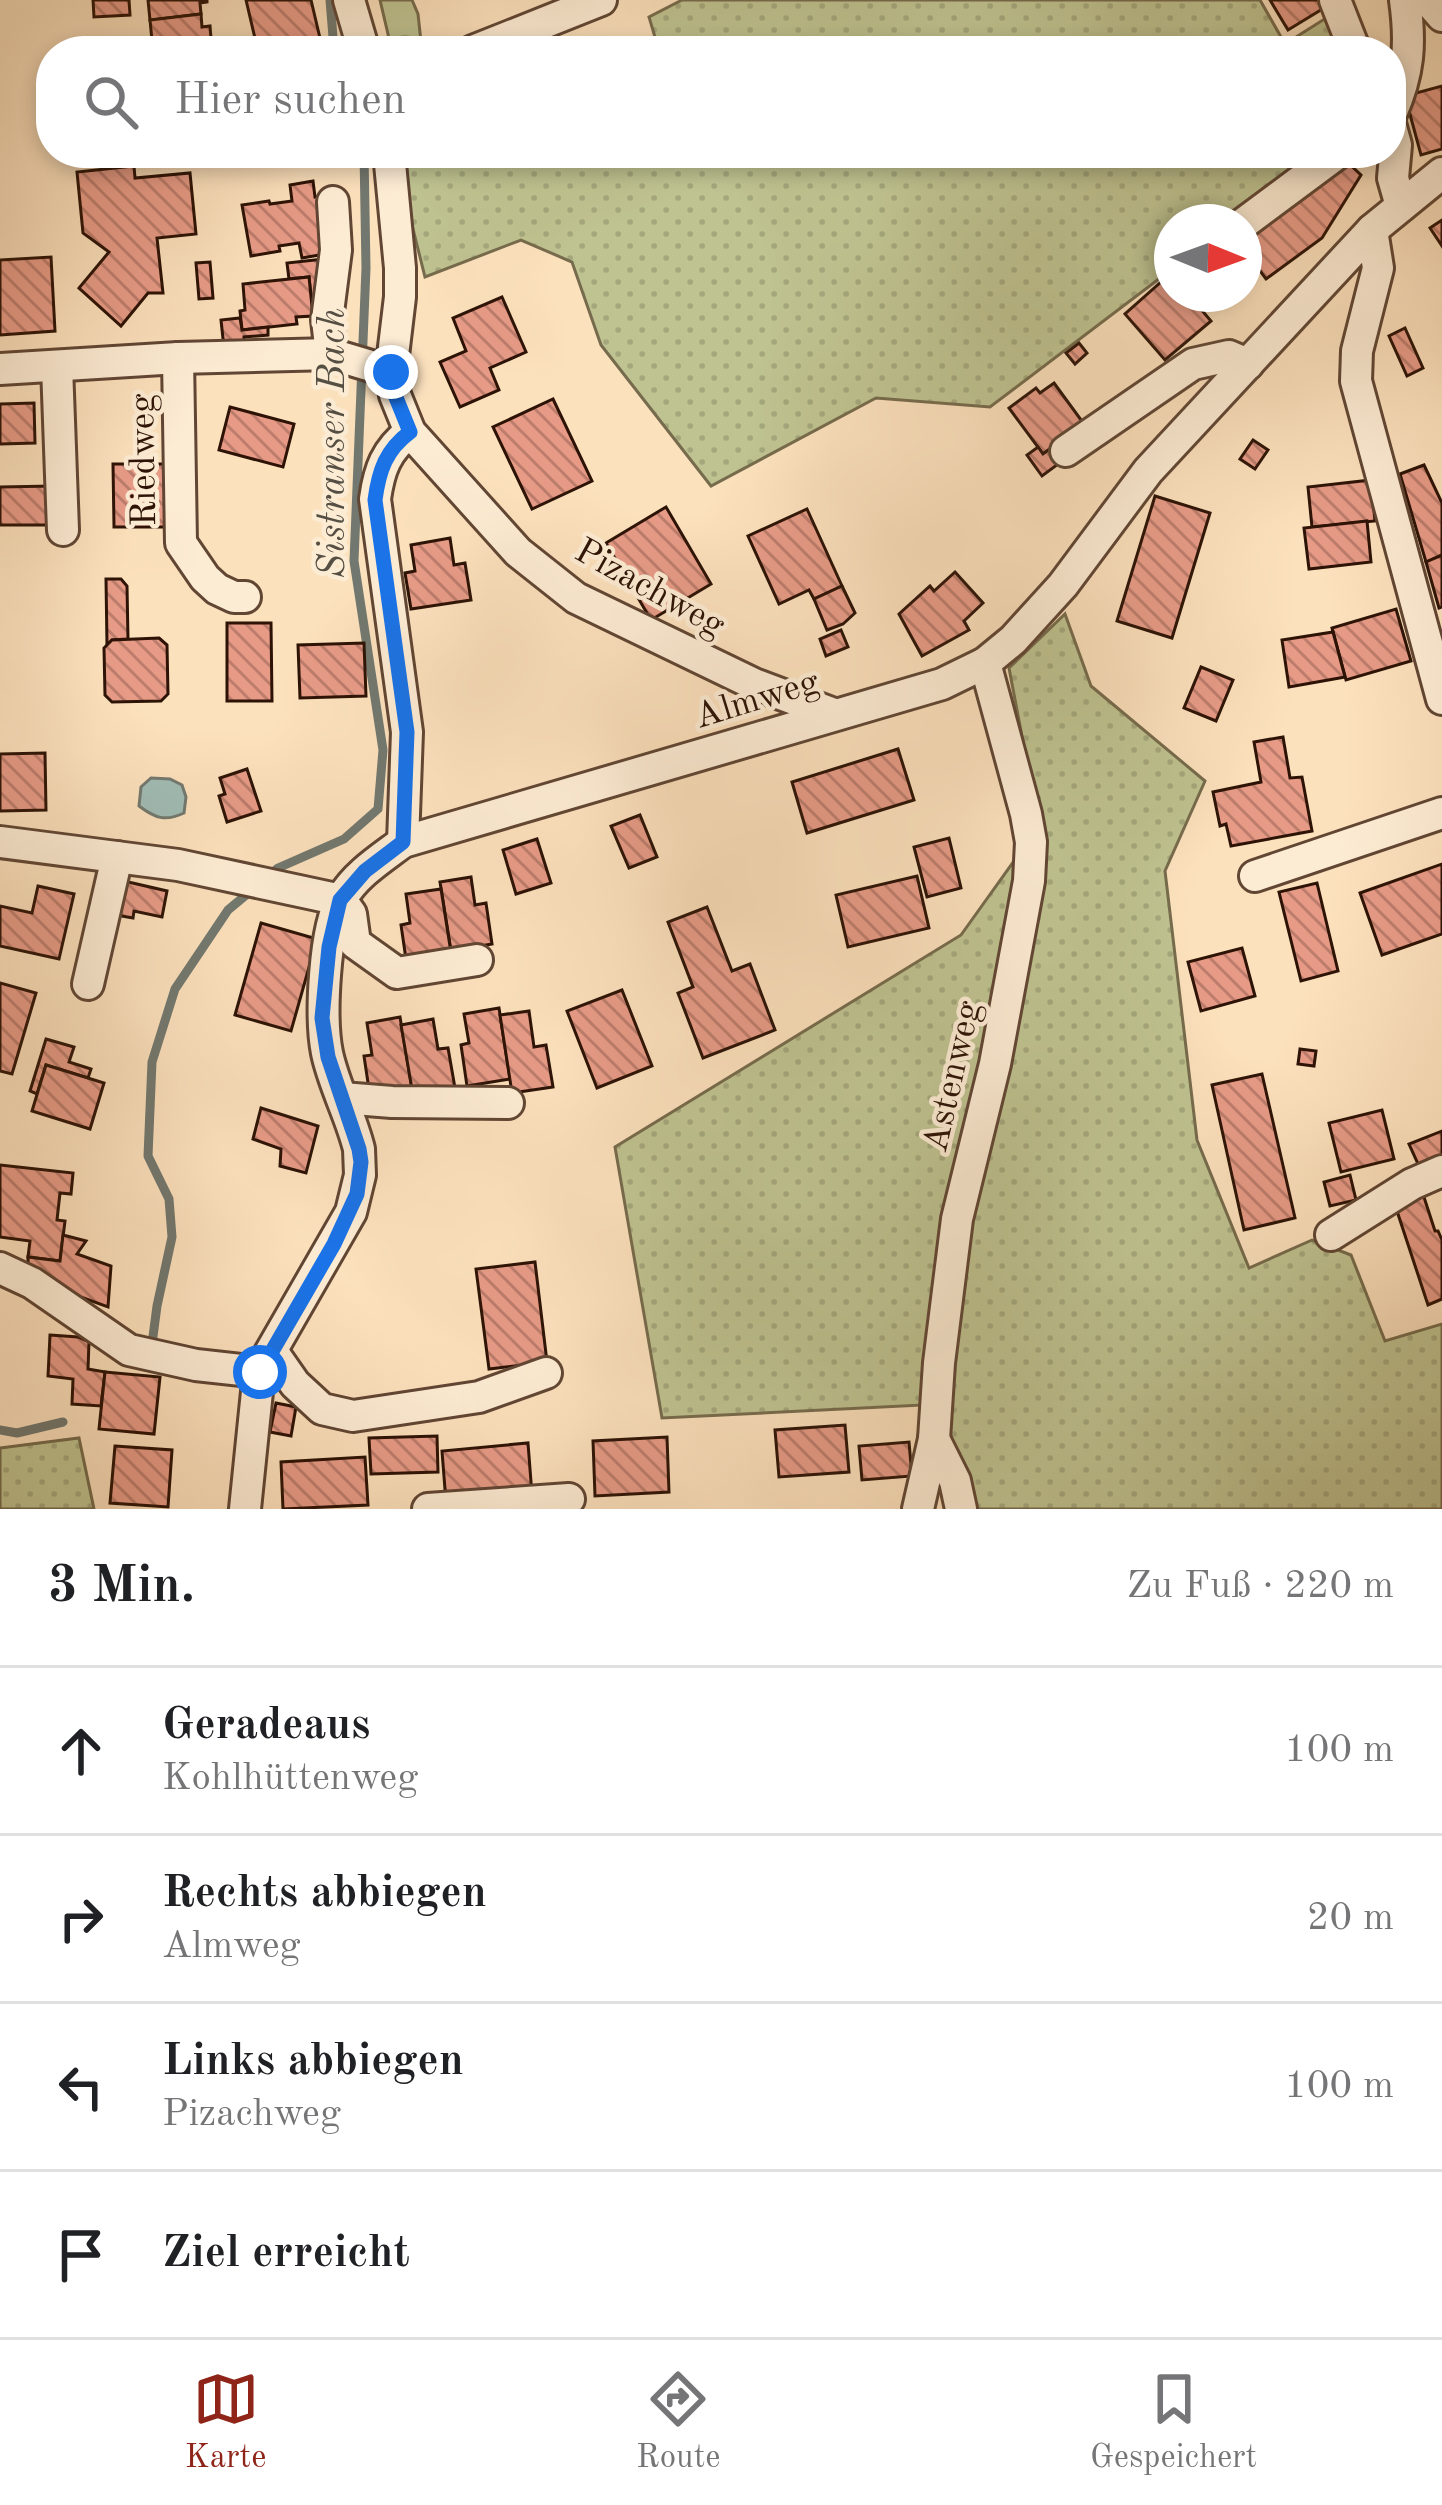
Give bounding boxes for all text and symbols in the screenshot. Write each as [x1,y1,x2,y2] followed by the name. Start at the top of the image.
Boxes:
[36,36,1406,168] search box
[78,69,144,135] icon: search
[174,79,406,124] text: Hier suchen
[1154,204,1262,312] north arrow
[314,308,353,578] water label: Sistranser Bach
[364,345,418,399] route end
[126,393,164,527] street label: Riedweg
[568,534,731,646] street label: Pizachweg
[691,665,824,737] street label: Almweg
[919,997,989,1156] street label: Astenweg
[233,1345,287,1399] route start
[48,1562,195,1613] text: 3 Min.
[1127,1567,1394,1606] text: Zu Fuß · 220 m
[162,1704,370,1749] text: Geradeaus
[48,1718,114,1784] icon: ahead
[1284,1731,1394,1770] text: 100 m
[162,1759,418,1798] text: Kohlhüttenweg
[162,1872,487,1917] text: Rechts abbiegen
[48,1886,114,1952] icon: right
[1307,1899,1394,1938] text: 20 m
[162,1927,301,1966] text: Almweg
[162,2040,464,2085] text: Links abbiegen
[48,2054,114,2120] icon: left
[1284,2067,1394,2106] text: 100 m
[162,2095,341,2134] text: Pizachweg
[48,2222,114,2288] icon: arrive
[162,2232,410,2277] text: Ziel erreicht
[185,2366,266,2479] tab: Karte
[636,2366,720,2479] tab: Route
[1090,2366,1257,2479] tab: Gespeichert

